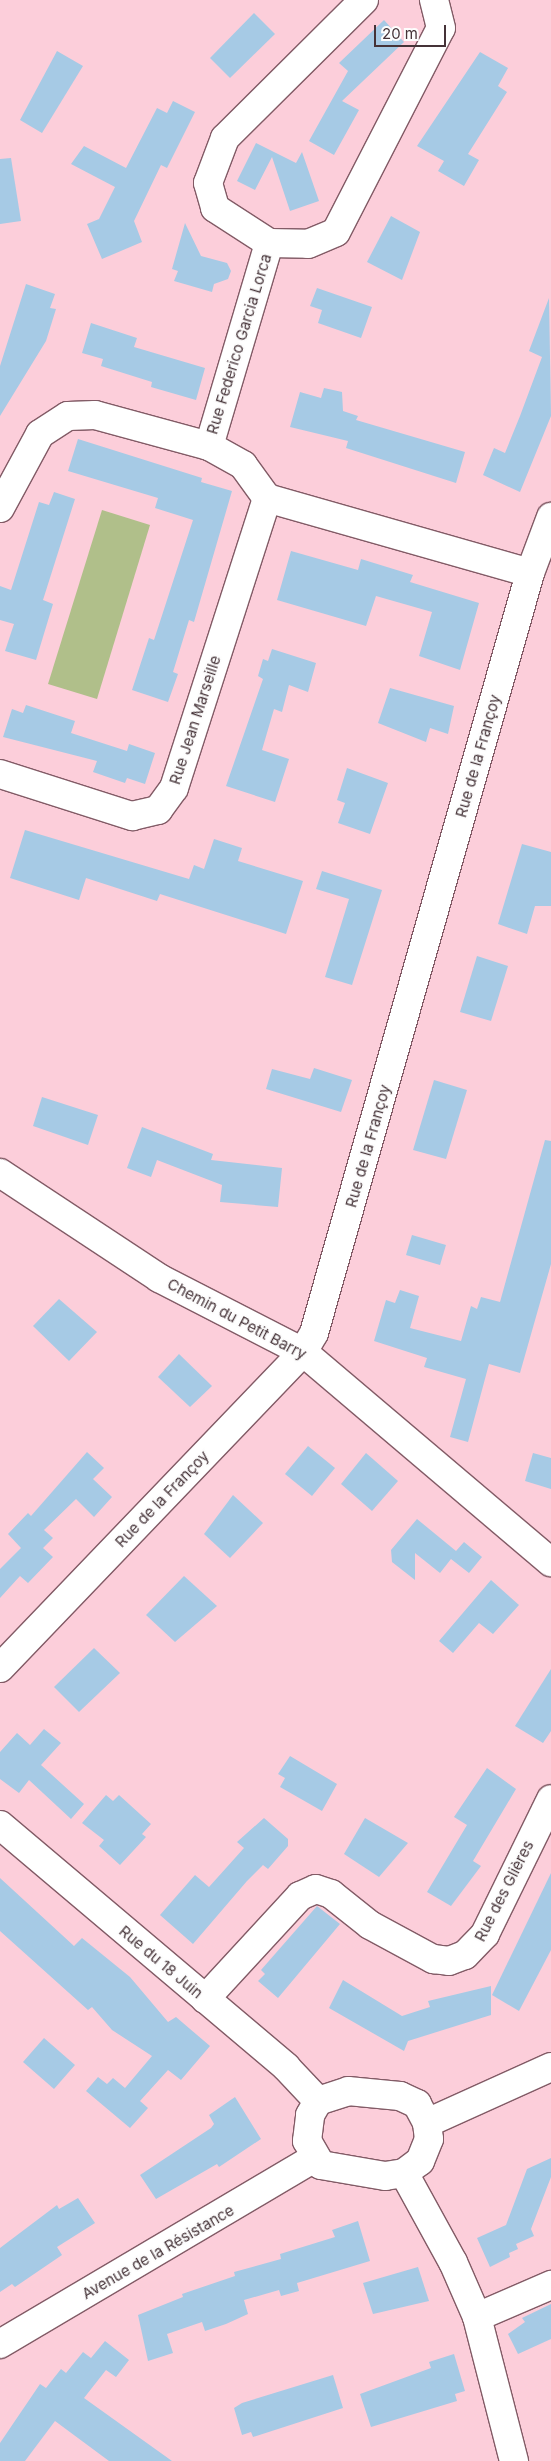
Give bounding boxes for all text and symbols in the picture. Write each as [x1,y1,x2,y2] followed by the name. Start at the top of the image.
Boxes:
[376,15,448,47] scale bar
[382,24,418,43] text: 20 m
[203,252,275,436] street label: Rue Federico Garcia Lorca
[166,653,224,787] street label: Rue Jean Marseille
[452,692,504,820] street label: Rue de la Françoy
[342,1082,394,1210] street label: Rue de la Françoy
[164,1275,310,1363] street label: Chemin du Petit Barry
[111,1447,213,1551] street label: Rue de la Françoy
[471,1838,537,1944] street label: Rue des Glières
[116,1922,206,2002] street label: Rue du 18 Juin
[79,2201,237,2303] street label: Avenue de la Résistance

